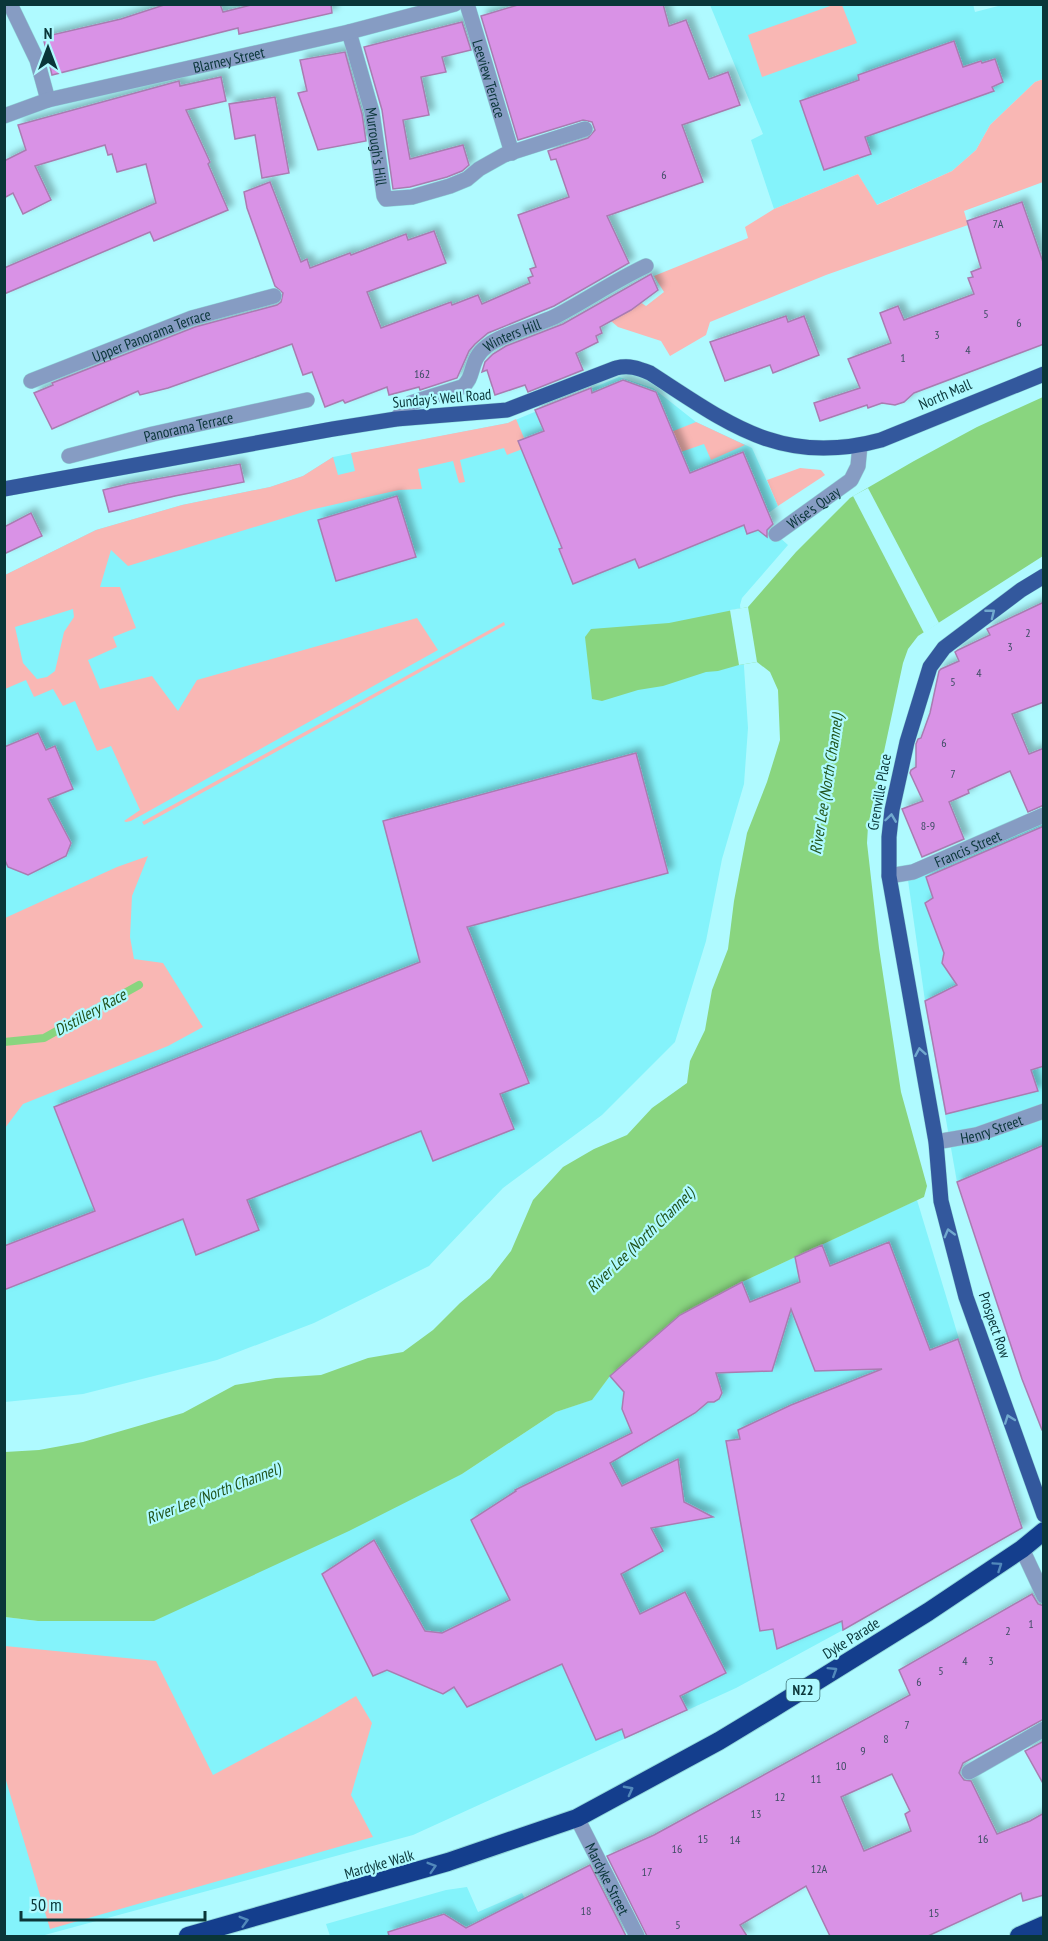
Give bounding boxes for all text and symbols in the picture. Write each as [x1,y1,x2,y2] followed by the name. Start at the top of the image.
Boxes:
[18,18,78,78] north arrow
[44,23,52,43] text: N
[469,37,510,120] street label: Leeview Terrace
[191,42,266,76] street label: Blarney Street
[362,106,392,187] street label: Murrough's Hill
[661,167,667,182] house number: 6
[993,216,1004,231] house number: 7A
[89,304,213,366] street label: Upper Panorama Terrace
[983,306,989,321] house number: 5
[479,314,544,355] street label: Winters Hill
[1016,315,1022,330] house number: 6
[934,327,940,342] house number: 3
[965,342,971,357] house number: 4
[900,350,906,365] house number: 1
[414,366,430,381] house number: 162
[916,374,975,414] street label: North Mall
[392,384,492,412] street label: Sunday's Well Road
[142,407,235,446] street label: Panorama Terrace
[783,481,844,533] street label: Wise's Quay
[984,609,995,620] one-way arrow
[1025,625,1031,640] house number: 2
[1007,639,1013,654] house number: 3
[976,665,982,680] house number: 4
[950,674,956,689] house number: 5
[805,710,847,856] water label: River Lee (North Channel)
[941,735,947,750] house number: 6
[863,752,895,832] street label: Grenville Place
[950,766,956,781] house number: 7
[885,813,897,823] one-way arrow
[921,818,935,833] house number: 8-9
[931,825,1004,871] street label: Francis Street
[51,984,130,1040] water label: Distillery Race
[915,1048,927,1057] one-way arrow
[959,1110,1025,1147] street label: Henry Street
[582,1182,700,1296] water label: River Lee (North Channel)
[944,1228,957,1238] one-way arrow
[975,1289,1015,1361] street label: Prospect Row
[1004,1414,1017,1424] one-way arrow
[143,1457,285,1528] water label: River Lee (North Channel)
[991,1562,1002,1573] one-way arrow
[819,1613,883,1663] street label: Dyke Parade
[1028,1616,1034,1631] house number: 1
[1005,1623,1011,1638] house number: 2
[962,1653,968,1668] house number: 4
[988,1653,994,1668] house number: 3
[938,1663,944,1678] house number: 5
[826,1667,837,1678] one-way arrow
[916,1674,922,1689] house number: 6
[786,1679,820,1701] road number: N22
[904,1717,910,1732] house number: 7
[883,1731,889,1746] house number: 8
[860,1743,866,1758] house number: 9
[836,1758,846,1773] house number: 10
[811,1771,821,1786] house number: 11
[622,1786,633,1798] one-way arrow
[775,1789,785,1804] house number: 12
[751,1806,761,1821] house number: 13
[698,1831,708,1846] house number: 15
[978,1831,988,1846] house number: 16
[730,1832,741,1847] house number: 14
[582,1840,634,1918] street label: Mardyke Street
[672,1841,682,1856] house number: 16
[342,1845,416,1883] street label: Mardyke Walk
[811,1861,828,1876] house number: 12A
[426,1862,437,1874] one-way arrow
[642,1864,652,1879] house number: 17
[21,1884,206,1922] scale bar
[30,1893,62,1916] text: 50 m
[581,1903,591,1918] house number: 18
[929,1905,939,1920] house number: 15
[239,1915,249,1928] one-way arrow
[675,1917,681,1932] house number: 5

